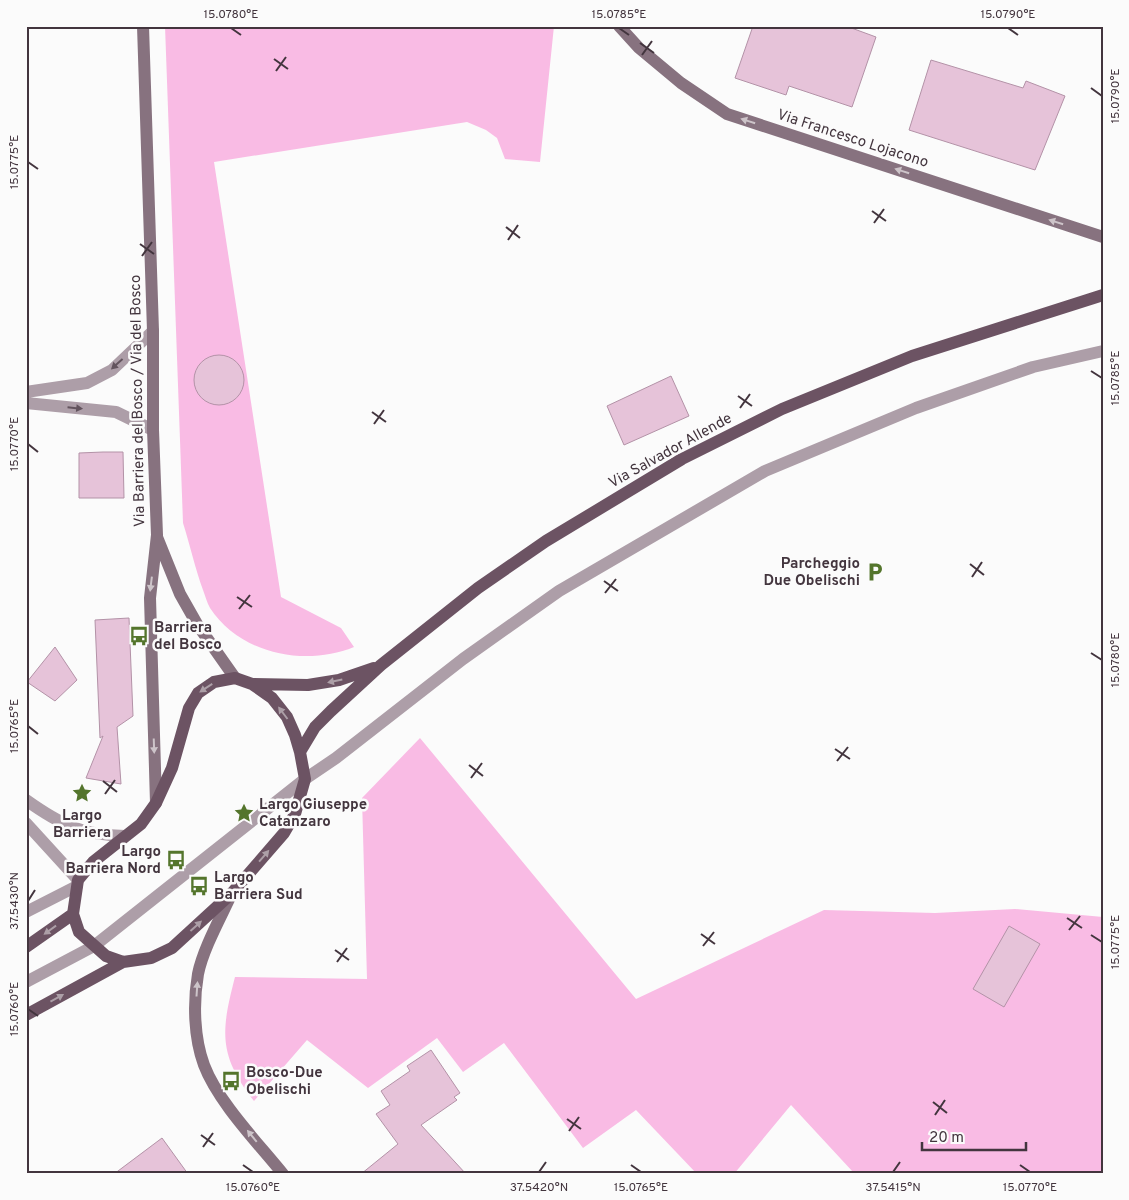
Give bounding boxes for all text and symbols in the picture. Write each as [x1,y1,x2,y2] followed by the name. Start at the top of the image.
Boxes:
[204,7,258,23] text: 15.0780°E
[592,7,646,23] text: 15.0785°E
[980,7,1036,23] text: 15.0790°E
[1108,68,1124,124] text: 15.0790°E
[774,106,931,173] street label: Via Francesco Lojacono
[740,117,755,124] one-way arrow
[7,135,23,189] text: 15.0775°E
[894,167,909,175] one-way arrow
[1049,218,1064,226] one-way arrow
[127,275,150,527] street label: Via Barriera del Bosco / Via del Bosco
[1108,351,1124,405] text: 15.0785°E
[112,358,124,370] one-way arrow
[67,404,83,412] one-way arrow
[606,409,736,493] street label: Via Salvador Allende
[7,417,23,471] text: 15.0770°E
[763,555,860,591] place label: Parcheggio Due Obelischi
[864,561,886,583] parking icon: Parcheggio Due Obelischi
[147,576,155,592] one-way arrow
[154,619,222,655] place label: Barriera del Bosco
[128,625,150,647] bus stop icon: Barriera del Bosco
[1108,633,1124,687] text: 15.0780°E
[327,677,343,685] one-way arrow
[199,683,212,693] one-way arrow
[7,699,23,753] text: 15.0765°E
[278,706,288,720] one-way arrow
[150,738,158,754] one-way arrow
[71,782,93,804] place icon: Largo Barriera
[259,796,367,832] place label: Largo Giuseppe Catanzaro
[233,802,255,824] place icon: Largo Giuseppe Catanzaro
[53,807,111,843] place label: Largo Barriera
[65,843,161,879] place label: Largo Barriera Nord
[165,849,187,871] bus stop icon: Largo Barriera Nord
[258,850,270,862] one-way arrow
[214,869,303,905] place label: Largo Barriera Sud
[7,872,23,930] text: 37.5430°N
[188,875,210,897] bus stop icon: Largo Barriera Sud
[1108,915,1124,969] text: 15.0775°E
[189,920,201,932] one-way arrow
[44,925,57,936] one-way arrow
[194,981,202,997] one-way arrow
[7,982,23,1036] text: 15.0760°E
[50,994,63,1003] one-way arrow
[246,1064,323,1100] place label: Bosco-Due Obelischi
[220,1070,242,1092] bus stop icon: Bosco-Due Obelischi
[922,1120,1025,1152] scale bar
[929,1129,964,1148] text: 20 m
[247,1130,258,1143] one-way arrow
[226,1180,280,1196] text: 15.0760°E
[510,1180,568,1196] text: 37.5420°N
[614,1180,668,1196] text: 15.0765°E
[865,1180,921,1196] text: 37.5415°N
[1003,1180,1057,1196] text: 15.0770°E

